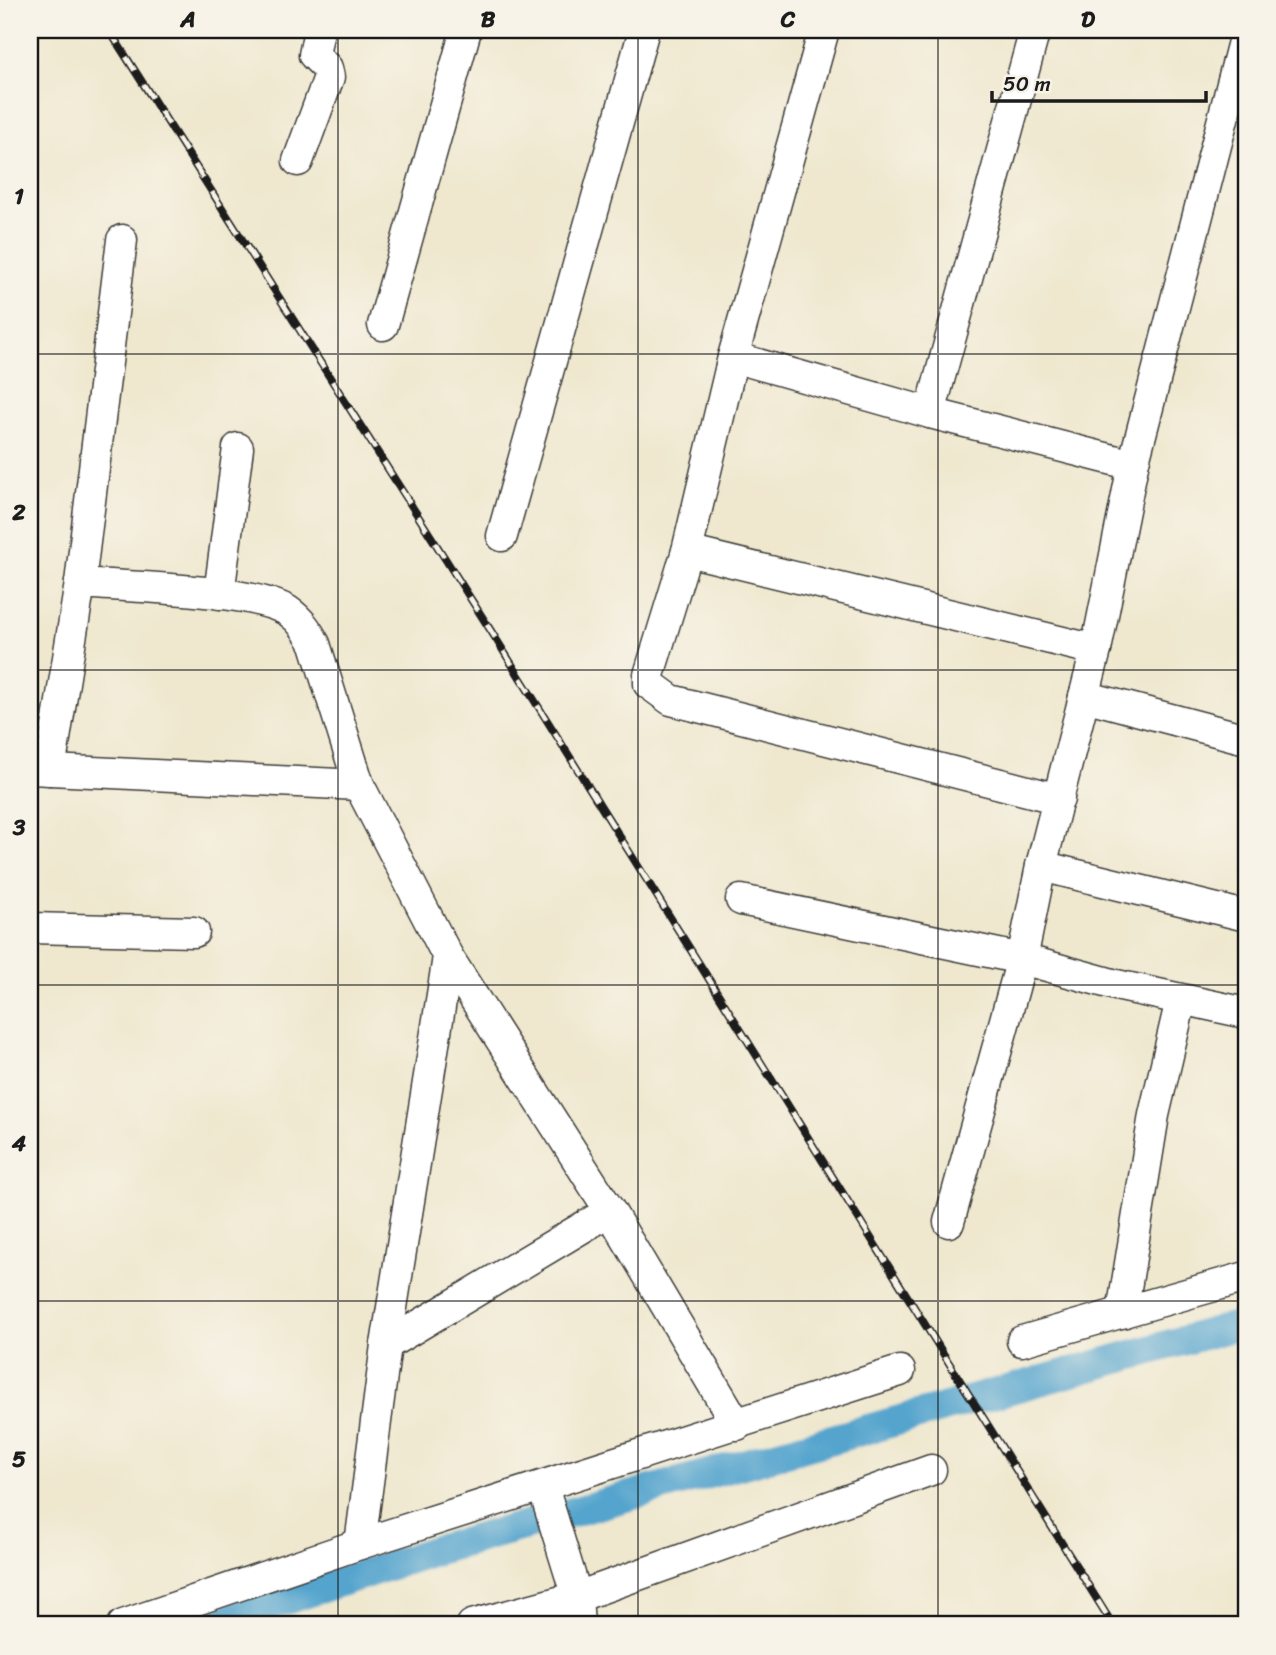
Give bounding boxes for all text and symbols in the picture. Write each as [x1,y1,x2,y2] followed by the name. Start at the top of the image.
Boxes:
[179,0,196,40] text: A
[481,0,496,40] text: B
[780,0,796,40] text: C
[1081,0,1096,40] text: D
[992,60,1206,104] scale bar
[1003,65,1051,103] text: 50 m
[14,176,24,217] text: 1
[11,492,26,533] text: 2
[12,807,26,848] text: 3
[11,1123,27,1164] text: 4
[12,1439,26,1480] text: 5

